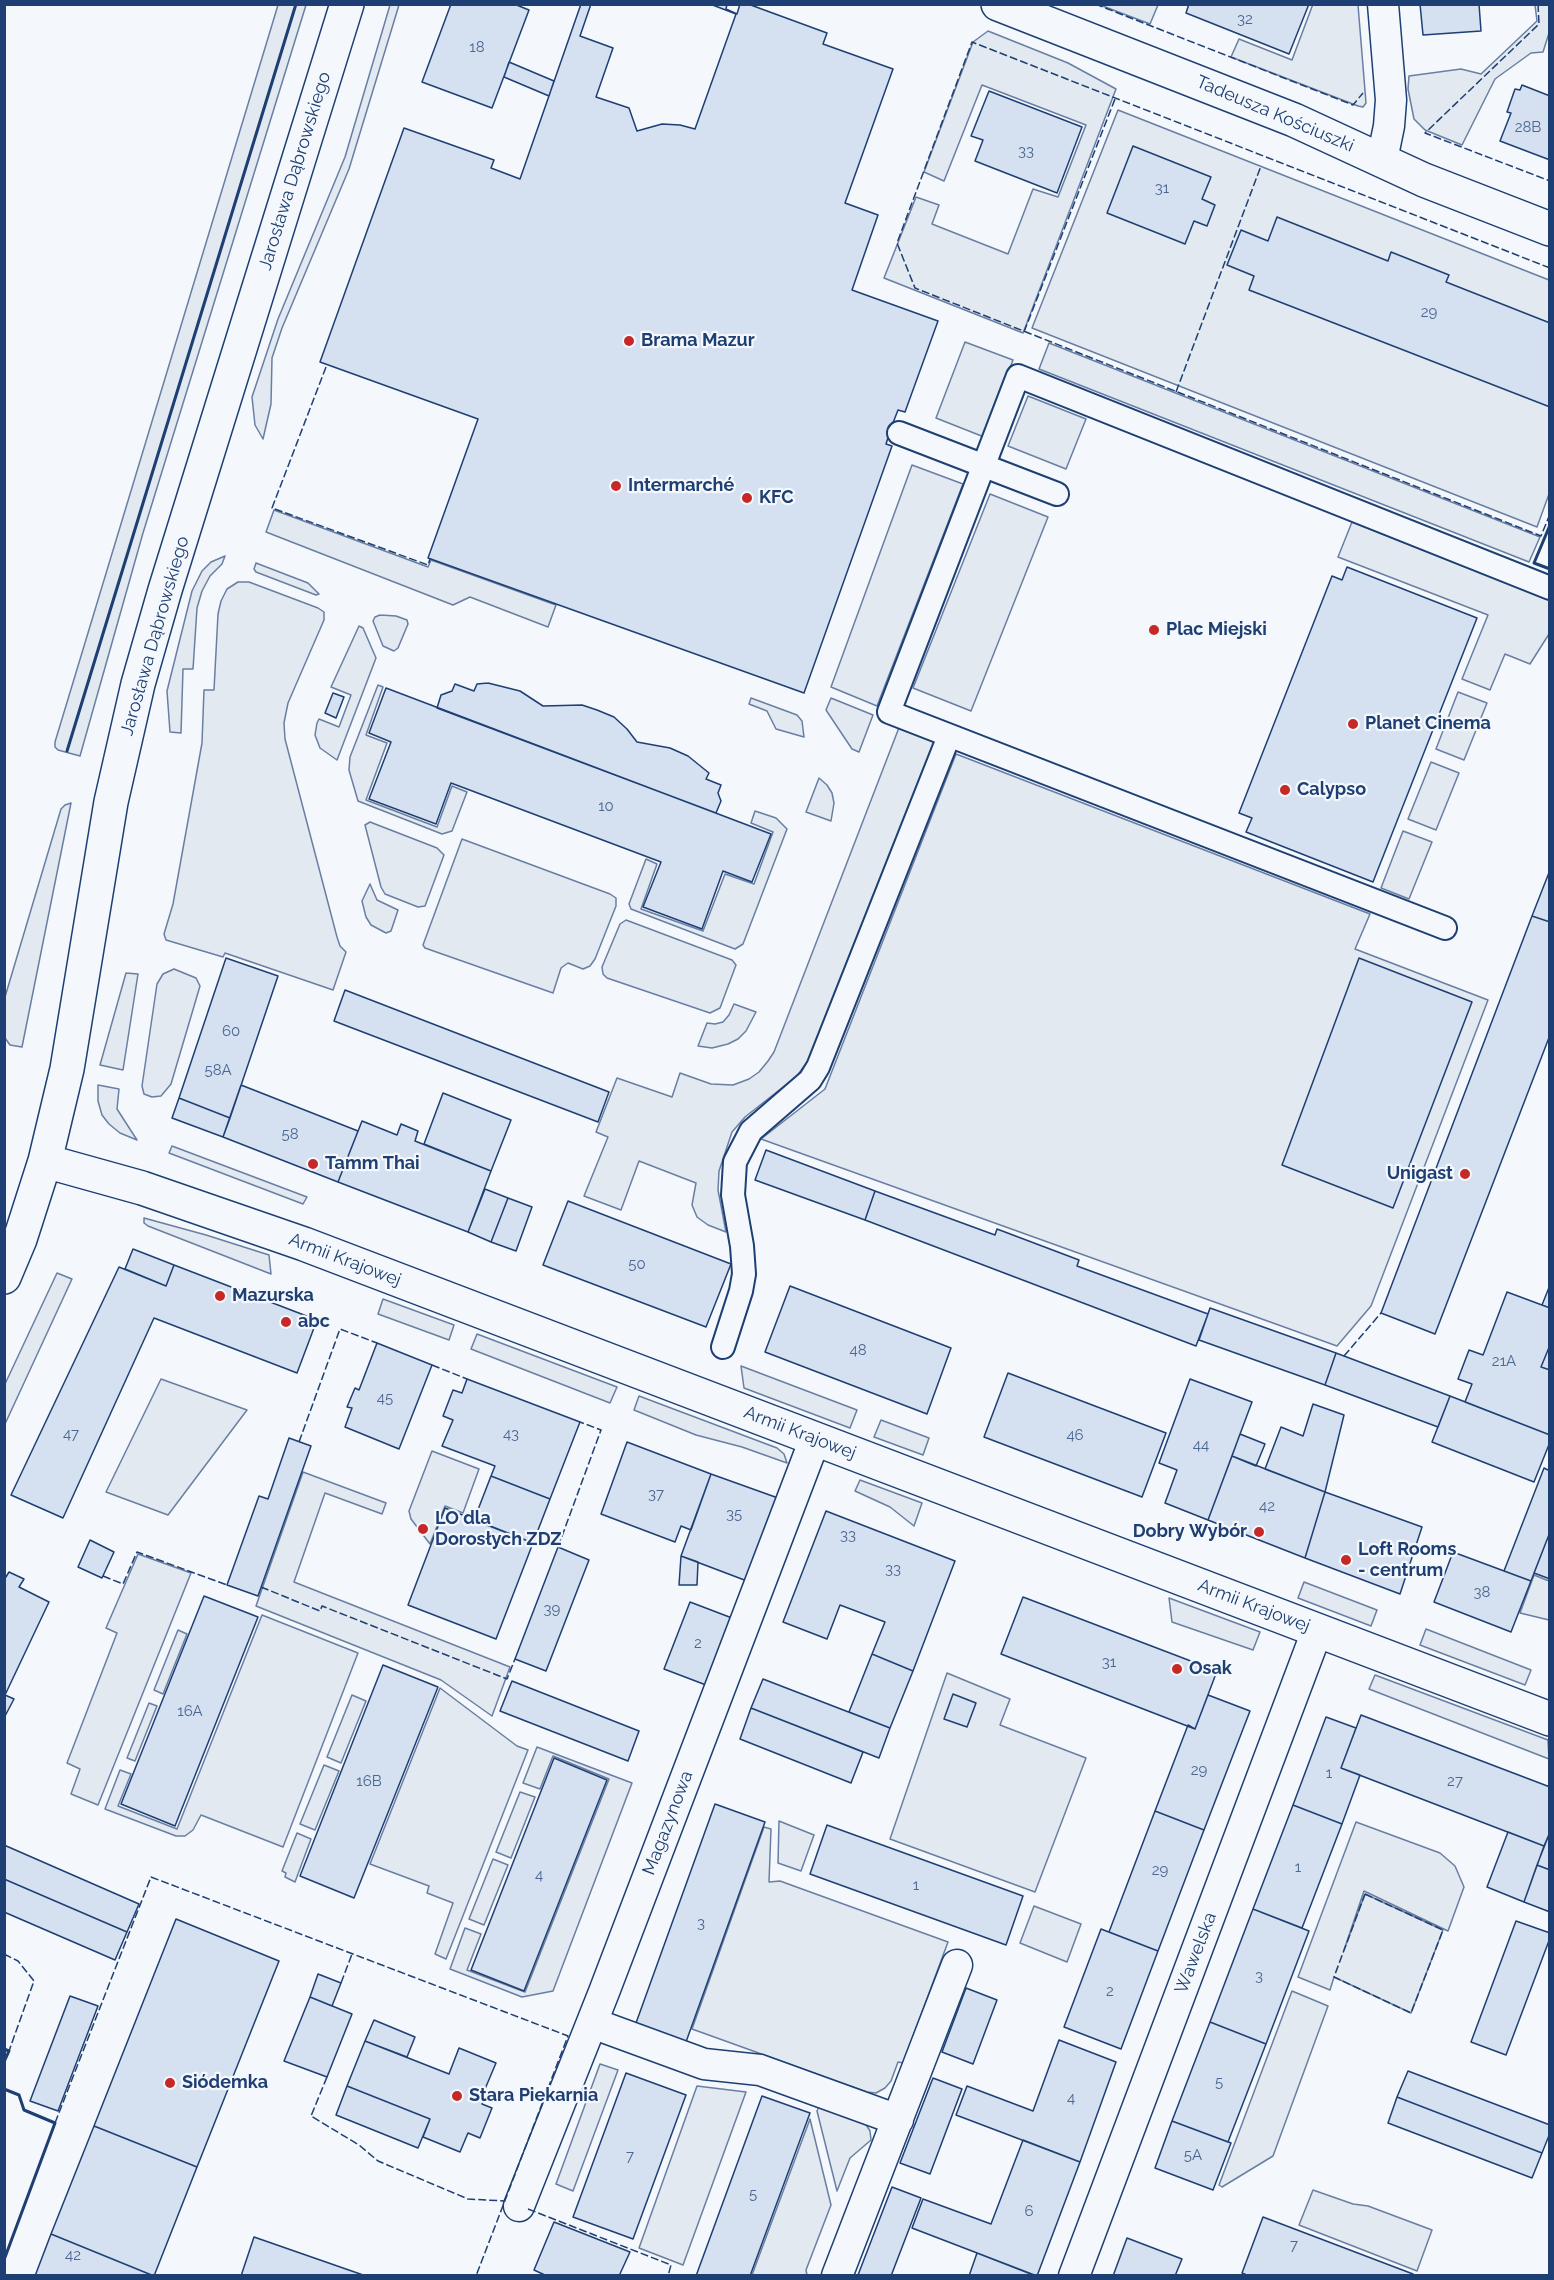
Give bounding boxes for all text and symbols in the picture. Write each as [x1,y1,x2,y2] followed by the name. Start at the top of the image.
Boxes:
[1237,10,1253,28] house number: 32
[469,38,485,56] house number: 18
[254,69,336,273] street label: Jarosława Dąbrowskiego
[1193,71,1357,157] street label: Tadeusza Kościuszki
[1515,118,1541,136] house number: 28B
[1018,142,1034,160] house number: 33
[1155,179,1169,197] house number: 31
[1421,303,1437,321] house number: 29
[641,330,755,352] place label: Brama Mazur
[622,334,636,348] marker: Brama Mazur
[628,475,734,497] place label: Intermarché
[609,479,623,493] marker: Intermarché
[759,487,794,509] place label: KFC
[740,491,754,505] marker: KFC
[116,534,194,738] street label: Jarosława Dąbrowskiego
[1166,619,1267,641] place label: Plac Miejski
[1147,623,1161,637] marker: Plac Miejski
[1365,713,1491,735] place label: Planet Cinema
[1346,717,1360,731] marker: Planet Cinema
[1297,779,1366,801] place label: Calypso
[1278,783,1292,797] marker: Calypso
[598,797,614,815] house number: 10
[222,1022,240,1040] house number: 60
[204,1061,232,1079] house number: 58A
[281,1125,299,1143] house number: 58
[325,1153,420,1175] place label: Tamm Thai
[306,1157,320,1171] marker: Tamm Thai
[1387,1163,1453,1185] place label: Unigast
[1458,1167,1472,1181] marker: Unigast
[286,1229,404,1291] street label: Armii Krajowej
[628,1255,646,1273] house number: 50
[232,1285,314,1307] place label: Mazurska
[213,1289,227,1303] marker: Mazurska
[298,1311,330,1333] place label: abc
[279,1315,293,1329] marker: abc
[849,1341,867,1359] house number: 48
[1492,1352,1516,1370] house number: 21A
[377,1389,393,1407] house number: 45
[741,1402,859,1464] street label: Armii Krajowej
[63,1425,79,1443] house number: 47
[503,1425,519,1443] house number: 43
[1066,1426,1084,1444] house number: 46
[1193,1436,1209,1454] house number: 44
[648,1485,664,1503] house number: 37
[1259,1497,1275,1515] house number: 42
[726,1505,742,1523] house number: 35
[435,1508,562,1550] place label: LO dla Dorosłych ZDZ
[1133,1521,1247,1543] place label: Dobry Wybór
[416,1522,430,1536] marker: LO dla Dorosłych ZDZ
[1252,1525,1266,1539] marker: Dobry Wybór
[840,1526,856,1544] house number: 33
[1358,1539,1456,1582] place label: Loft Rooms - centrum
[1339,1553,1353,1567] marker: Loft Rooms - centrum
[885,1560,901,1578] house number: 33
[1195,1575,1313,1637] street label: Armii Krajowej
[1474,1583,1490,1601] house number: 38
[544,1600,560,1618] house number: 39
[694,1634,702,1652] house number: 2
[1102,1653,1116,1671] house number: 31
[1189,1658,1232,1680] place label: Osak
[1170,1662,1184,1676] marker: Osak
[177,1702,203,1720] house number: 16A
[1191,1761,1207,1779] house number: 29
[1326,1764,1332,1782] house number: 1
[638,1768,698,1878] street label: Magazynowa
[356,1772,382,1790] house number: 16B
[1447,1772,1463,1790] house number: 27
[1295,1858,1301,1876] house number: 1
[1152,1861,1168,1879] house number: 29
[535,1866,543,1884] house number: 4
[913,1876,919,1894] house number: 1
[1171,1909,1221,1997] street label: Wawelska
[697,1914,705,1932] house number: 3
[1255,1967,1263,1985] house number: 3
[1106,1982,1114,2000] house number: 2
[182,2072,268,2094] place label: Siódemka
[1215,2073,1223,2091] house number: 5
[163,2076,177,2090] marker: Siódemka
[469,2085,598,2107] place label: Stara Piekarnia
[450,2089,464,2103] marker: Stara Piekarnia
[1067,2089,1075,2107] house number: 4
[1184,2146,1202,2164] house number: 5A
[626,2147,634,2165] house number: 7
[749,2185,757,2203] house number: 5
[1024,2202,1034,2220] house number: 6
[1290,2236,1298,2254] house number: 7
[65,2246,81,2264] house number: 42

